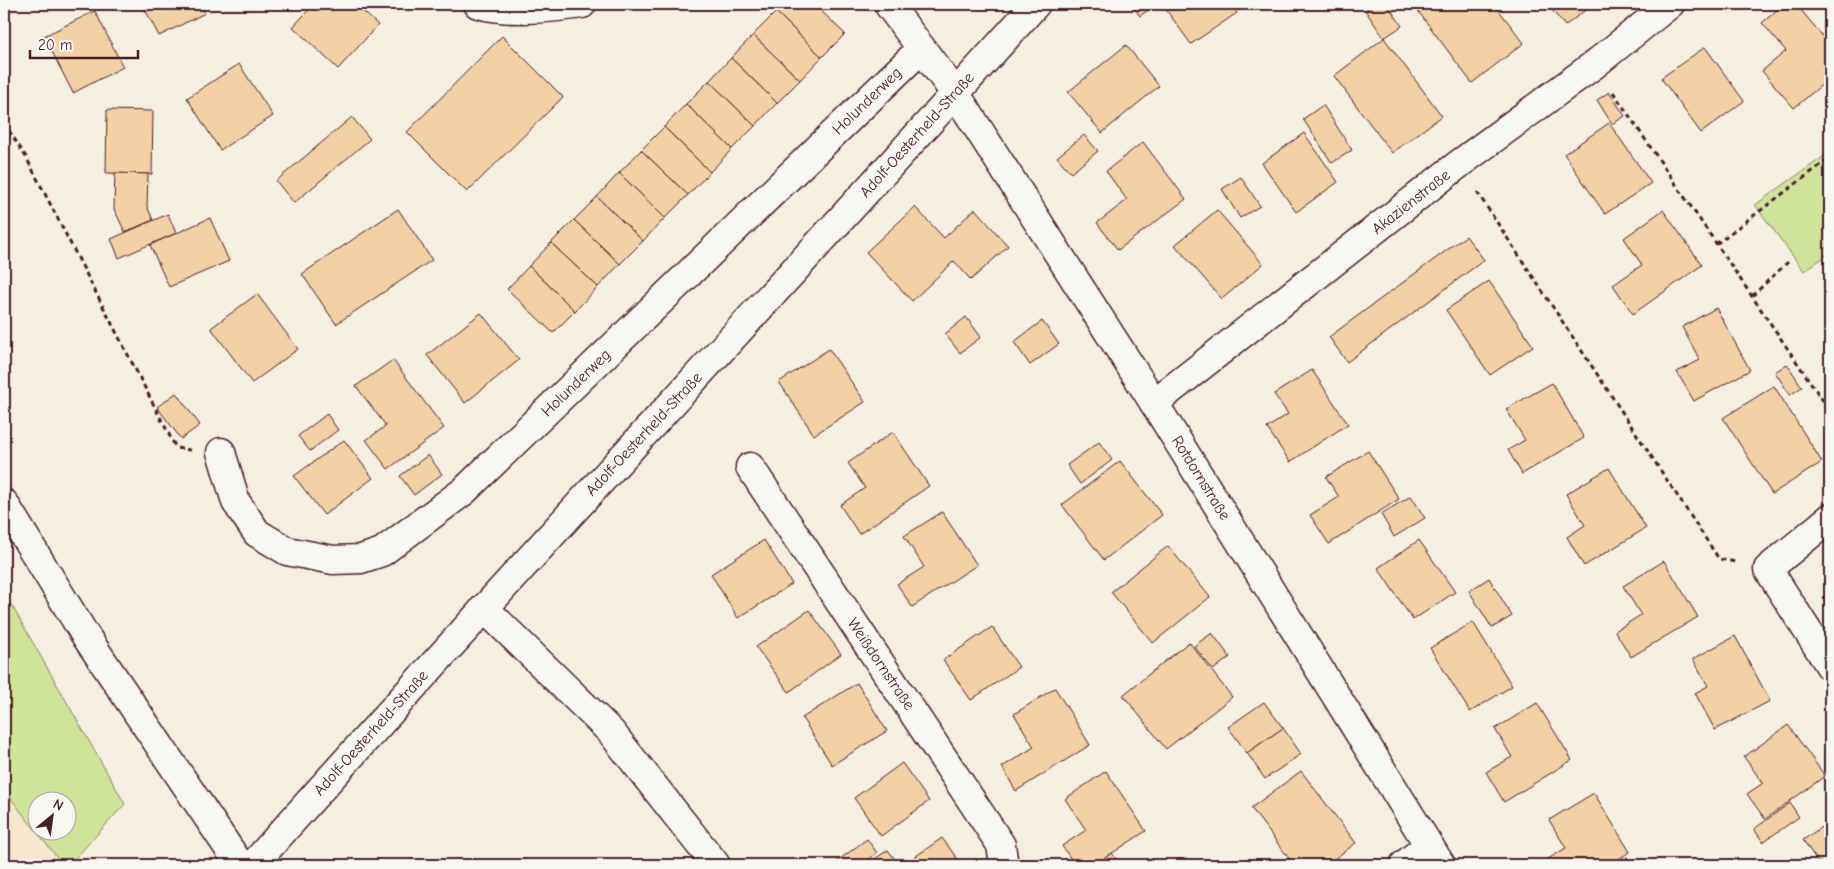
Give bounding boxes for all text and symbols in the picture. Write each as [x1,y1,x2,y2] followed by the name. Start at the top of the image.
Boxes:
[30,28,138,60] scale bar
[38,36,72,54] text: 20 m
[829,64,905,138] street label: Holunderweg
[856,69,978,201] street label: Adolf-Oesterheld-Straße
[1368,166,1454,238] street label: Akazienstraße
[538,346,614,420] street label: Holunderweg
[582,369,706,499] street label: Adolf-Oesterheld-Straße
[1168,433,1234,523] street label: Rotdornstraße
[844,615,918,713] street label: Weißdornstraße
[310,667,432,799] street label: Adolf-Oesterheld-Straße
[28,792,78,842] north arrow
[50,795,66,815] text: N

